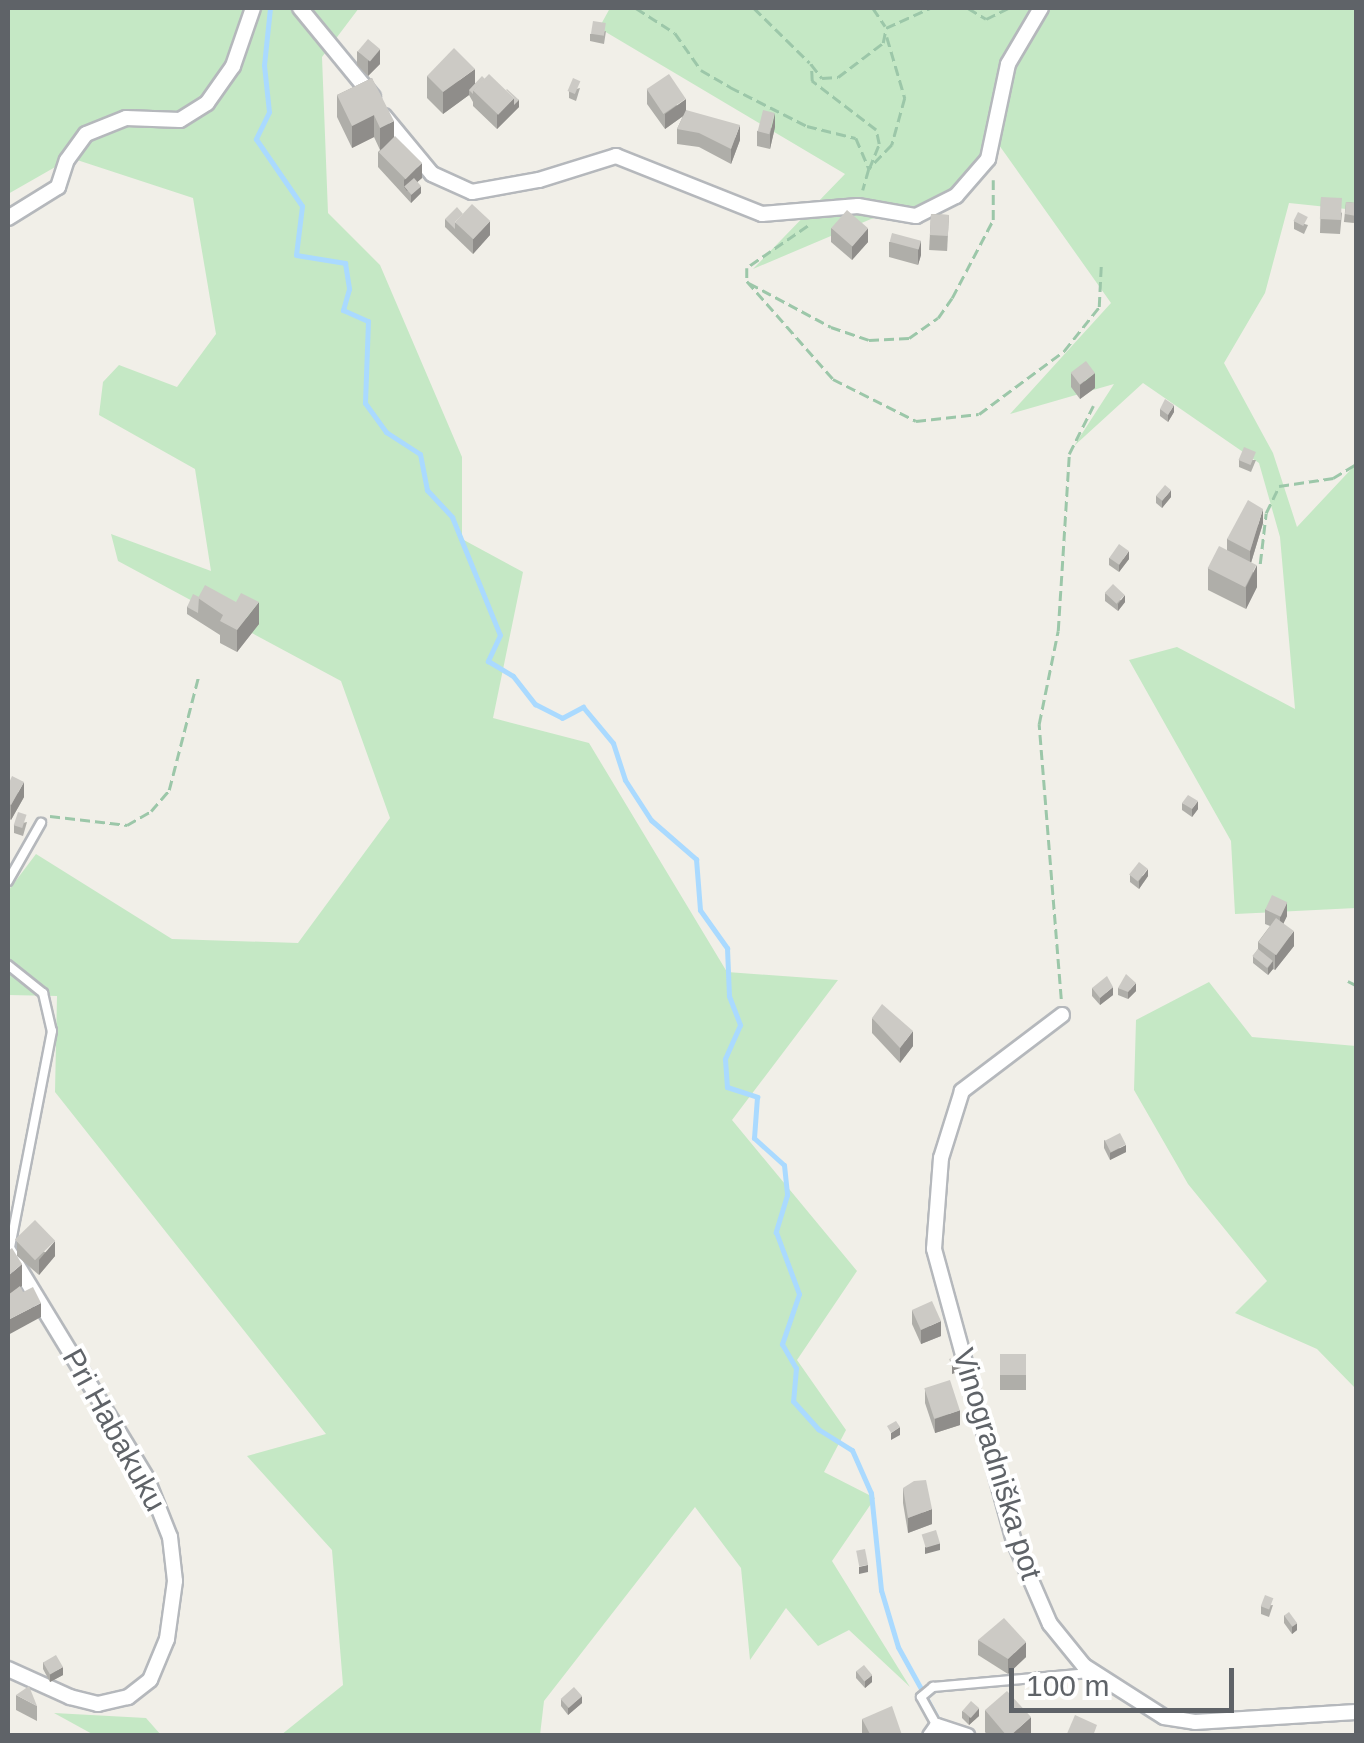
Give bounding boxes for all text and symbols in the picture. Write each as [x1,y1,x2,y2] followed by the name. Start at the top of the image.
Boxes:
[55,1343,173,1517] street label: Pri Habakuku
[945,1344,1049,1584] street label: Vinogradniška pot
[1014,1648,1239,1710] scale bar
[1026,1669,1109,1702] text: 100 m

